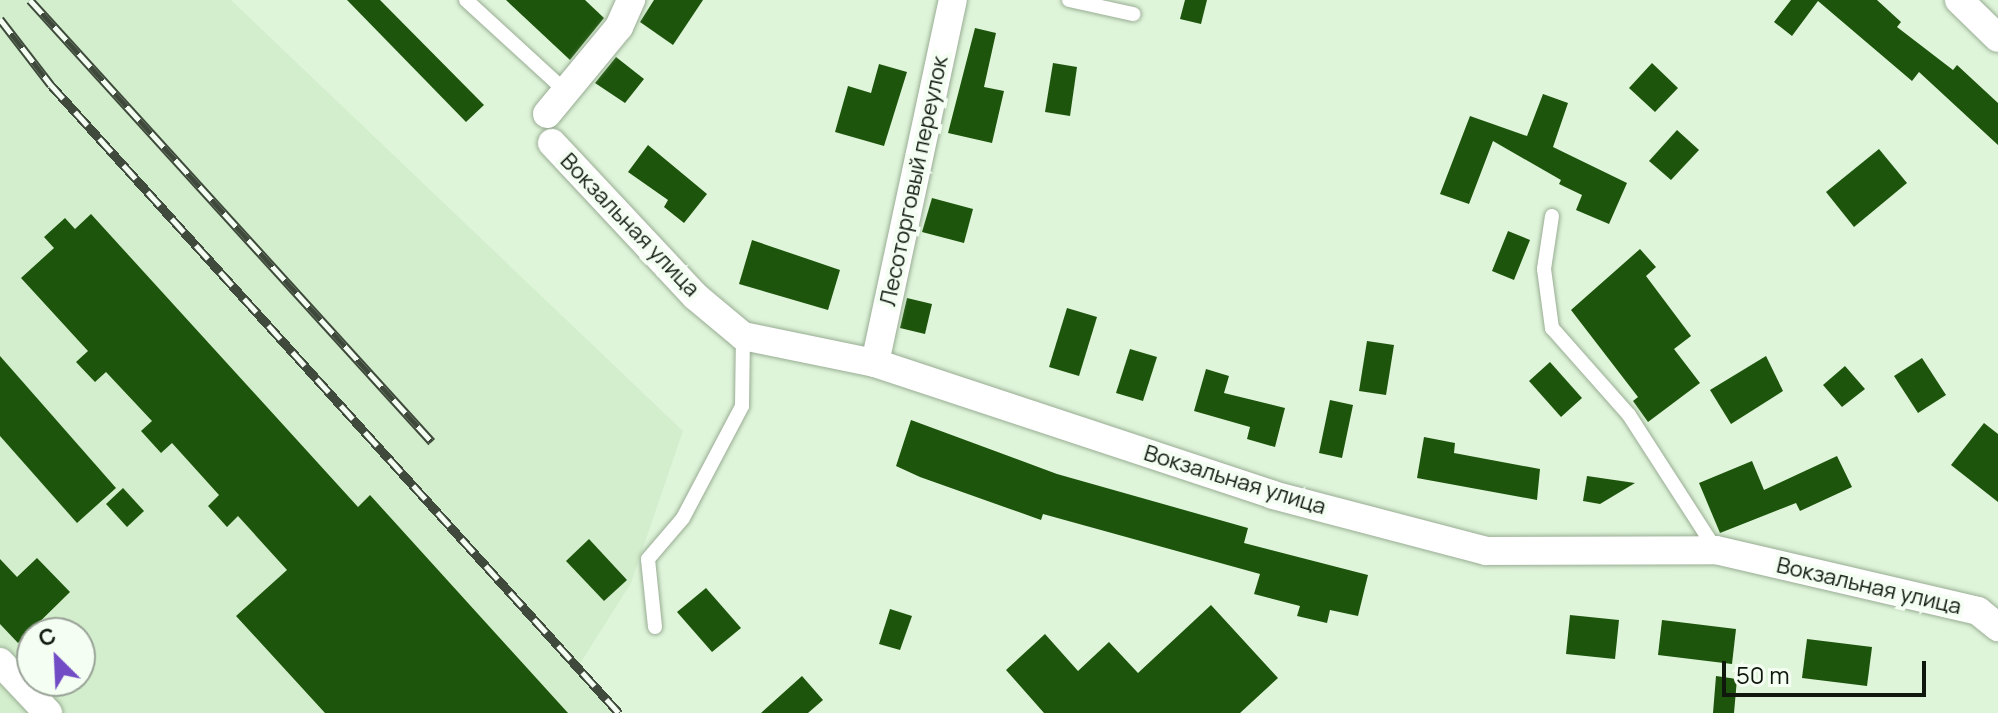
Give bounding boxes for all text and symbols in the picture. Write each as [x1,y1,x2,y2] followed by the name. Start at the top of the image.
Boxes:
[875,54,953,308] street label: Лесоторговый переулок
[555,148,705,302] street label: Вокзальная улица
[1141,440,1329,520] street label: Вокзальная улица
[1774,552,1964,620] street label: Вокзальная улица
[16,617,96,697] north arrow
[34,620,61,654] text: С
[1726,645,1930,695] scale bar
[1736,658,1790,691] text: 50 m

